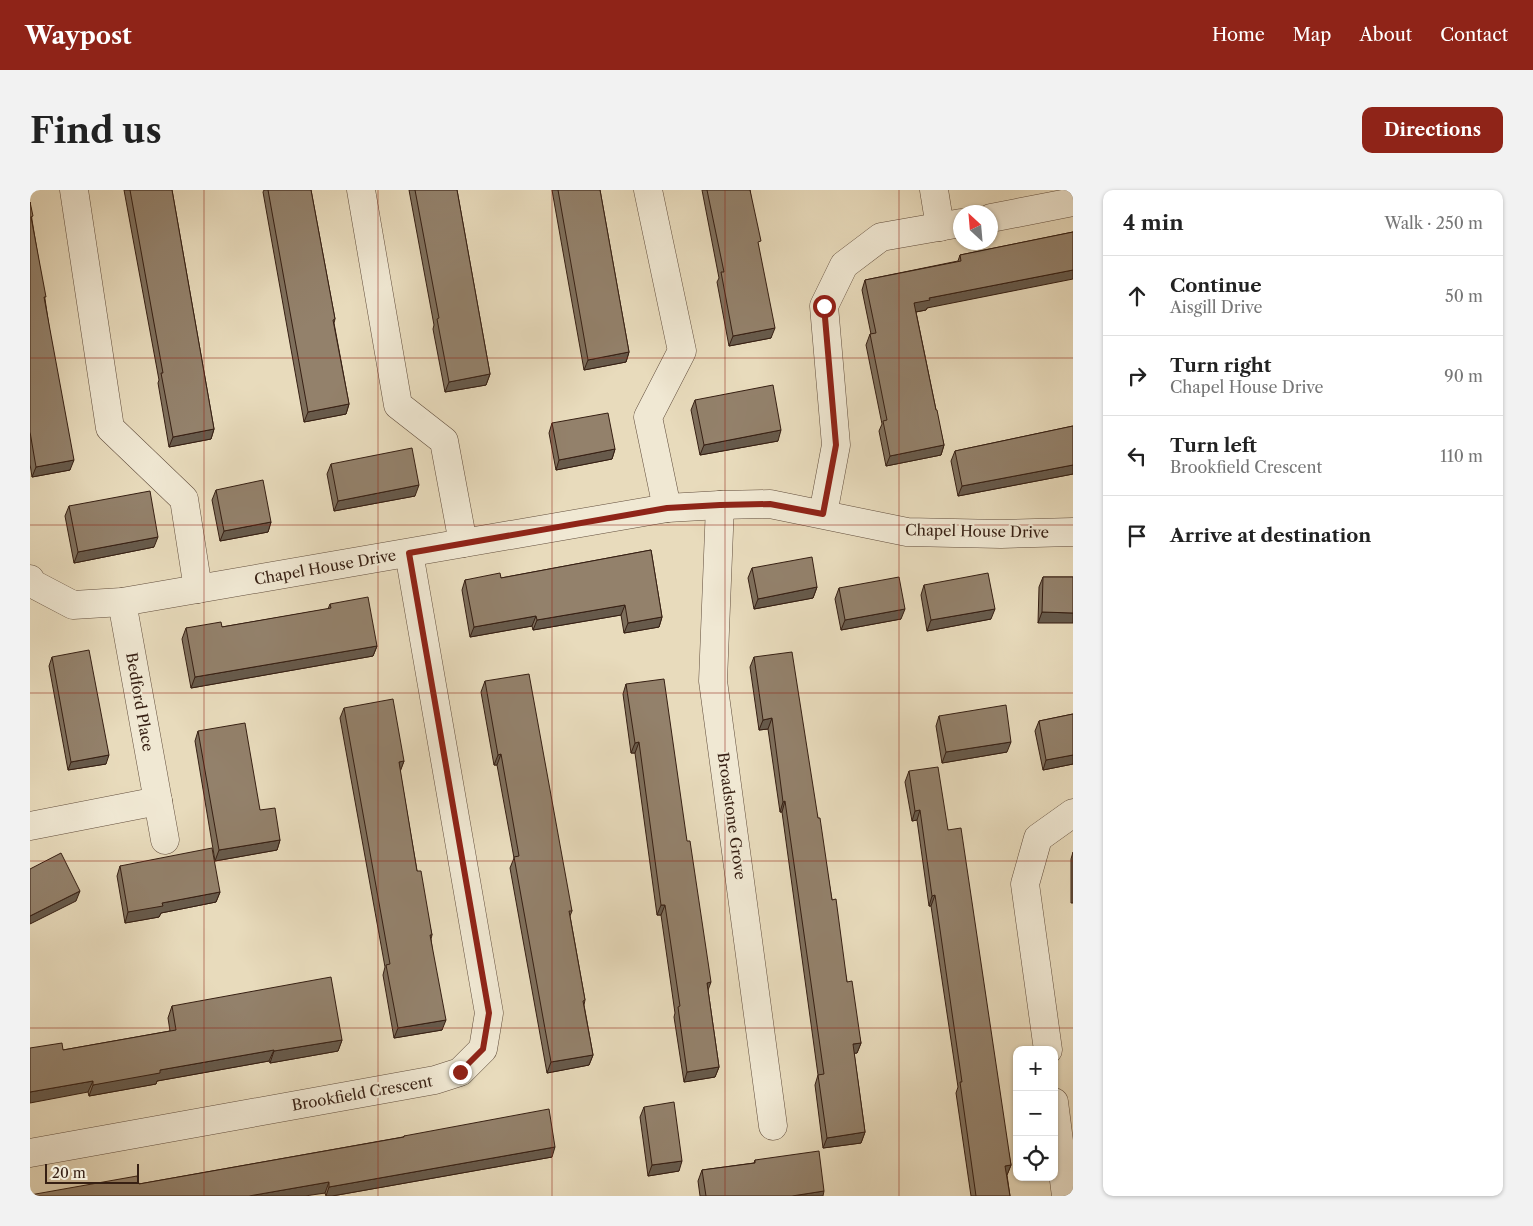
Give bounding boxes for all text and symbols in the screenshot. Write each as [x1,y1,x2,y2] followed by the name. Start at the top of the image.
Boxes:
[25,21,132,50] text: Waypost
[1212,24,1265,46] text: Home
[1293,24,1331,46] text: Map
[1359,24,1412,46] text: About
[1440,24,1508,46] text: Contact
[1362,107,1503,153] button: Directions
[30,109,162,152] text: Find us
[953,205,998,250] north arrow
[1123,210,1184,235] text: 4 min
[1385,213,1483,233] text: Walk · 250 m
[1170,274,1262,297] text: Continue
[1123,282,1151,310] icon: ahead
[1445,286,1483,306] text: 50 m
[813,295,836,318] route start
[1170,297,1262,317] text: Aisgill Drive
[1170,354,1271,377] text: Turn right
[1123,362,1151,390] icon: right
[1444,366,1483,386] text: 90 m
[1170,377,1323,397] text: Chapel House Drive
[1170,434,1257,457] text: Turn left
[1123,442,1151,470] icon: left
[1440,446,1483,466] text: 110 m
[1170,457,1322,477] text: Brookfield Crescent
[905,520,1049,542] street label: Chapel House Drive
[1123,522,1151,550] icon: arrive
[1170,524,1371,547] text: Arrive at destination
[253,545,397,589] street label: Chapel House Drive
[122,651,158,753] street label: Bedford Place
[714,751,750,881] street label: Broadstone Grove
[1013,1046,1058,1181] map controls
[1013,1046,1058,1091] button: +
[449,1061,472,1084] route end
[290,1071,435,1115] street label: Brookfield Crescent
[1013,1091,1058,1136] button: −
[1013,1136,1058,1181] button: locate
[45,1161,139,1184] scale bar
[52,1164,86,1182] text: 20 m

